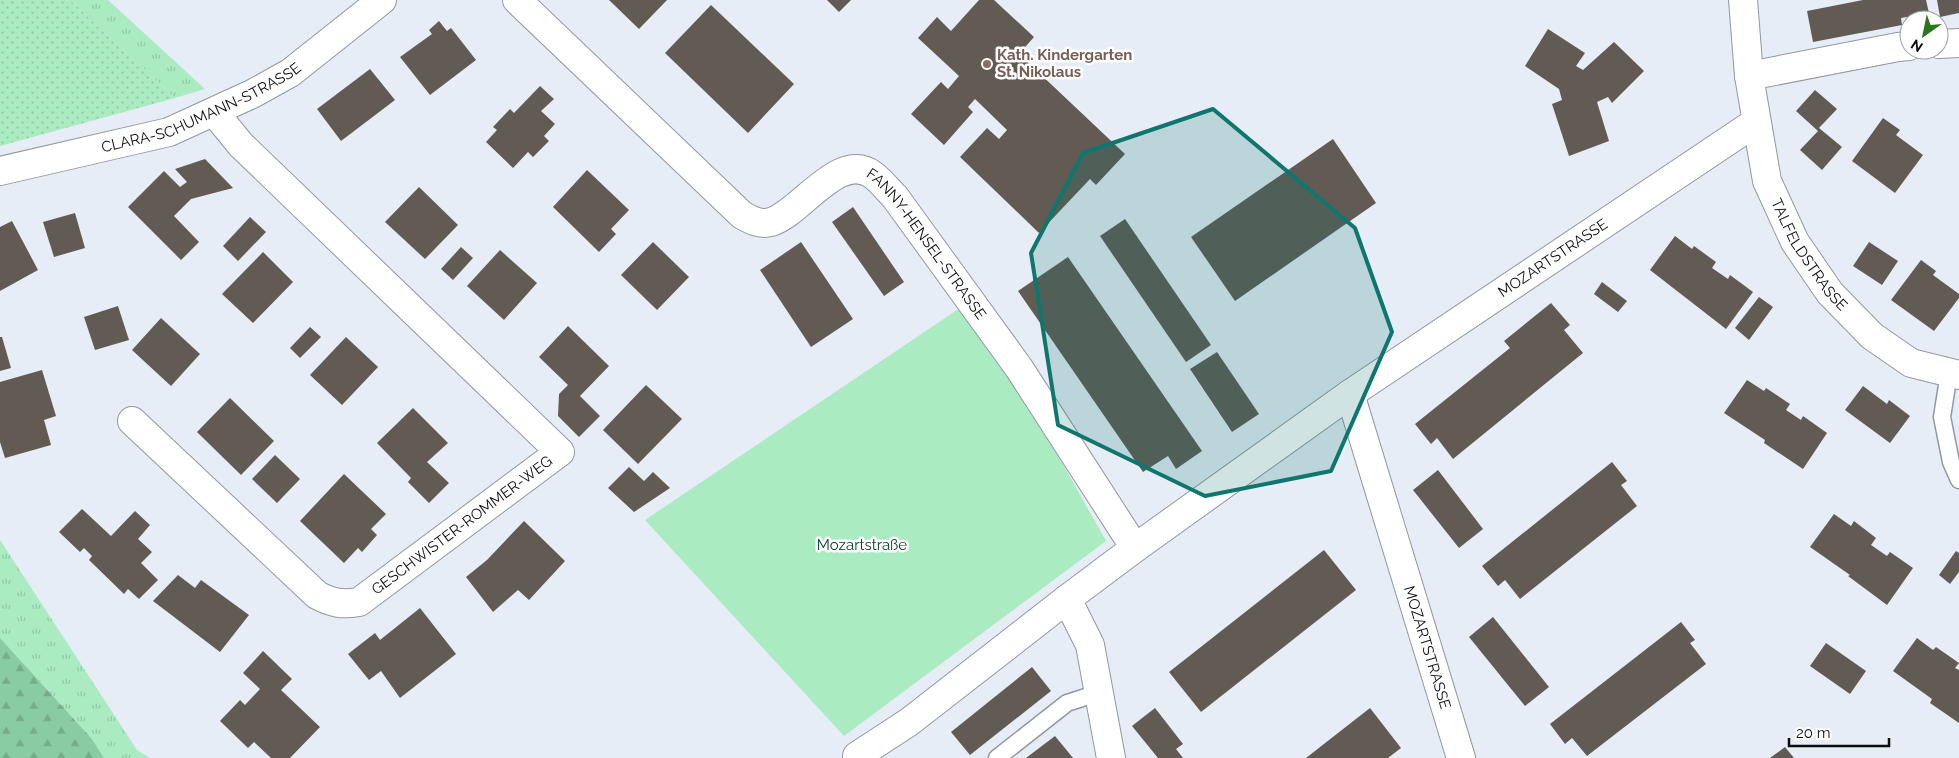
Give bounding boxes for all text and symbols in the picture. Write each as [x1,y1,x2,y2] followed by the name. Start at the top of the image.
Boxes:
[1899,10,1949,60] north arrow
[1908,36,1926,56] text: N
[997,46,1132,81] place label: Kath. Kindergarten St. Nikolaus
[981,58,993,70] marker: Kath. Kindergarten St. Nikolaus
[100,59,305,156] street label: CLARA-SCHUMANN-STRASSE
[863,164,990,323] street label: FANNY-HENSEL-STRASSE
[1767,196,1851,314] street label: TALFELDSTRASSE
[1495,215,1611,301] street label: MOZARTSTRASSE
[368,452,556,598] street label: GESCHWISTER-ROMMER-WEG
[817,536,907,554] park label: Mozartstraße
[1400,584,1455,711] street label: MOZARTSTRASSE
[1789,716,1889,748] scale bar
[1796,724,1831,742] text: 20 m

